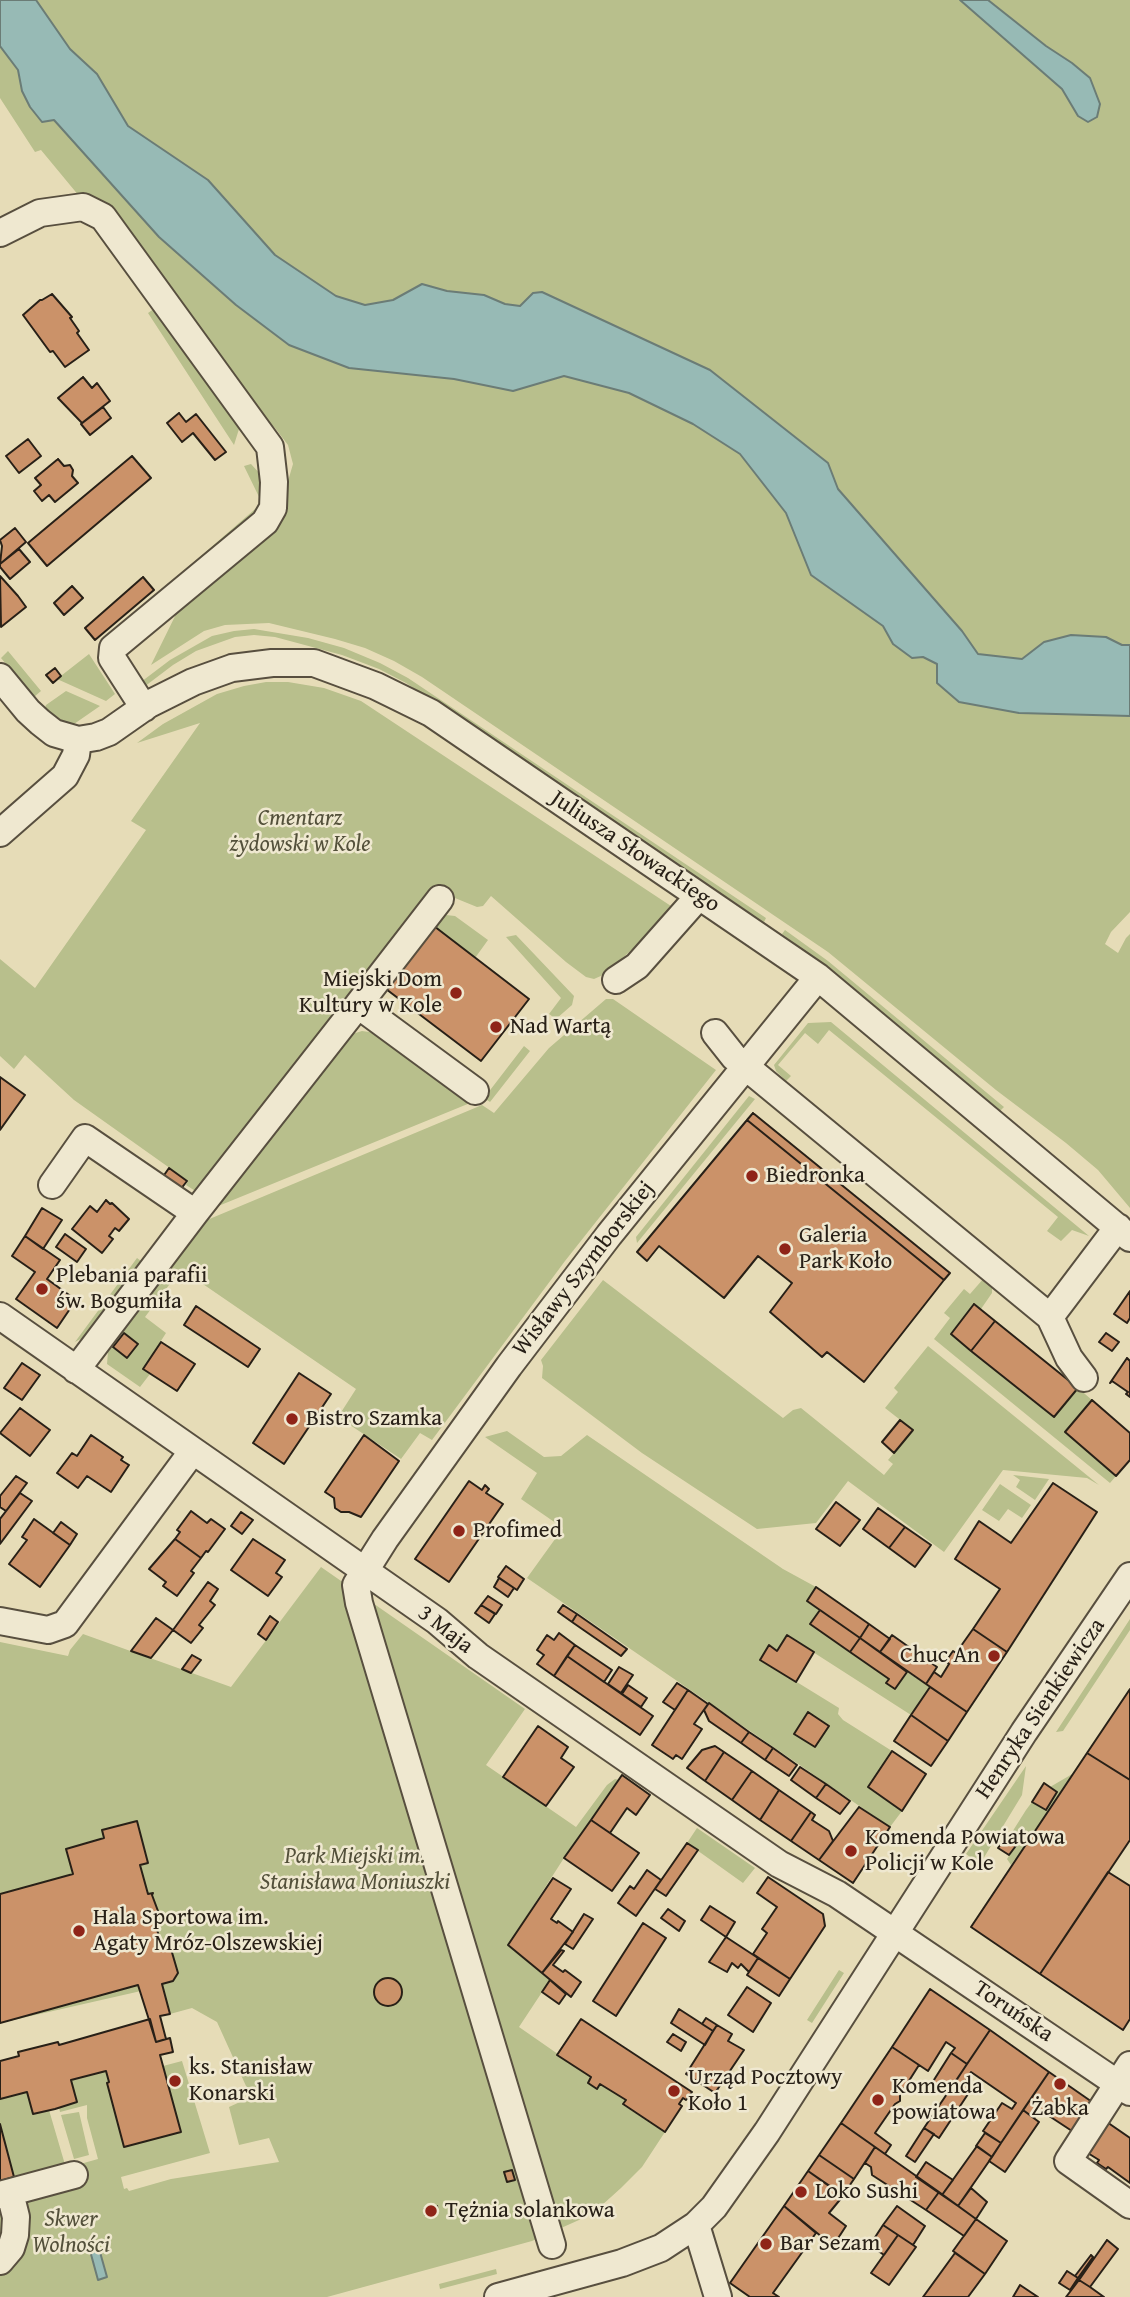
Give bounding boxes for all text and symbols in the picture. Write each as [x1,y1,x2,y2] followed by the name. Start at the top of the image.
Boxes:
[545,785,725,919] street label: Juliusza Słowackiego
[229,805,371,859] park label: Cmentarz żydowski w Kole
[299,966,442,1020] place label: Miejski Dom Kultury w Kole
[448,985,464,1001] marker: Miejski Dom Kultury w Kole
[510,1013,611,1041] place label: Nad Wartą
[488,1019,504,1035] marker: Nad Wartą
[766,1162,865,1190] place label: Biedronka
[744,1168,760,1184] marker: Biedronka
[507,1176,661,1362] street label: Wisławy Szymborskiej
[799,1222,892,1276] place label: Galeria Park Koło
[777,1241,793,1257] marker: Galeria Park Koło
[56,1262,207,1316] place label: Plebania parafii św. Bogumiła
[34,1281,50,1297] marker: Plebania parafii św. Bogumiła
[306,1405,442,1433] place label: Bistro Szamka
[284,1411,300,1427] marker: Bistro Szamka
[473,1517,562,1545] place label: Profimed
[451,1523,467,1539] marker: Profimed
[412,1600,478,1660] street label: 3 Maja
[970,1614,1112,1804] street label: Henryka Sienkiewicza
[900,1642,980,1670] place label: Chuc An
[986,1648,1002,1664] marker: Chuc An
[865,1824,1065,1878] place label: Komenda Powiatowa Policji w Kole
[260,1843,450,1897] park label: Park Miejski im. Stanisława Moniuszki
[843,1843,859,1859] marker: Komenda Powiatowa Policji w Kole
[93,1904,323,1958] place label: Hala Sportowa im. Agaty Mróz-Olszewskiej
[71,1923,87,1939] marker: Hala Sportowa im. Agaty Mróz-Olszewskiej
[968,1975,1058,2049] street label: Toruńska
[189,2054,313,2108] place label: ks. Stanisław Konarski
[688,2064,843,2118] place label: Urząd Pocztowy Koło 1
[167,2073,183,2089] marker: ks. Stanisław Konarski
[892,2073,996,2127] place label: Komenda powiatowa
[1052,2076,1068,2092] marker: Żabka
[666,2083,682,2099] marker: Urząd Pocztowy Koło 1
[870,2092,886,2108] marker: Komenda powiatowa
[1031,2095,1089,2123] place label: Żabka
[815,2178,918,2206] place label: Loko Sushi
[793,2184,809,2200] marker: Loko Sushi
[445,2197,615,2225] place label: Tężnia solankowa
[423,2203,439,2219] marker: Tężnia solankowa
[32,2206,110,2260] park label: Skwer Wolności
[780,2230,880,2258] place label: Bar Sezam
[758,2236,774,2252] marker: Bar Sezam

